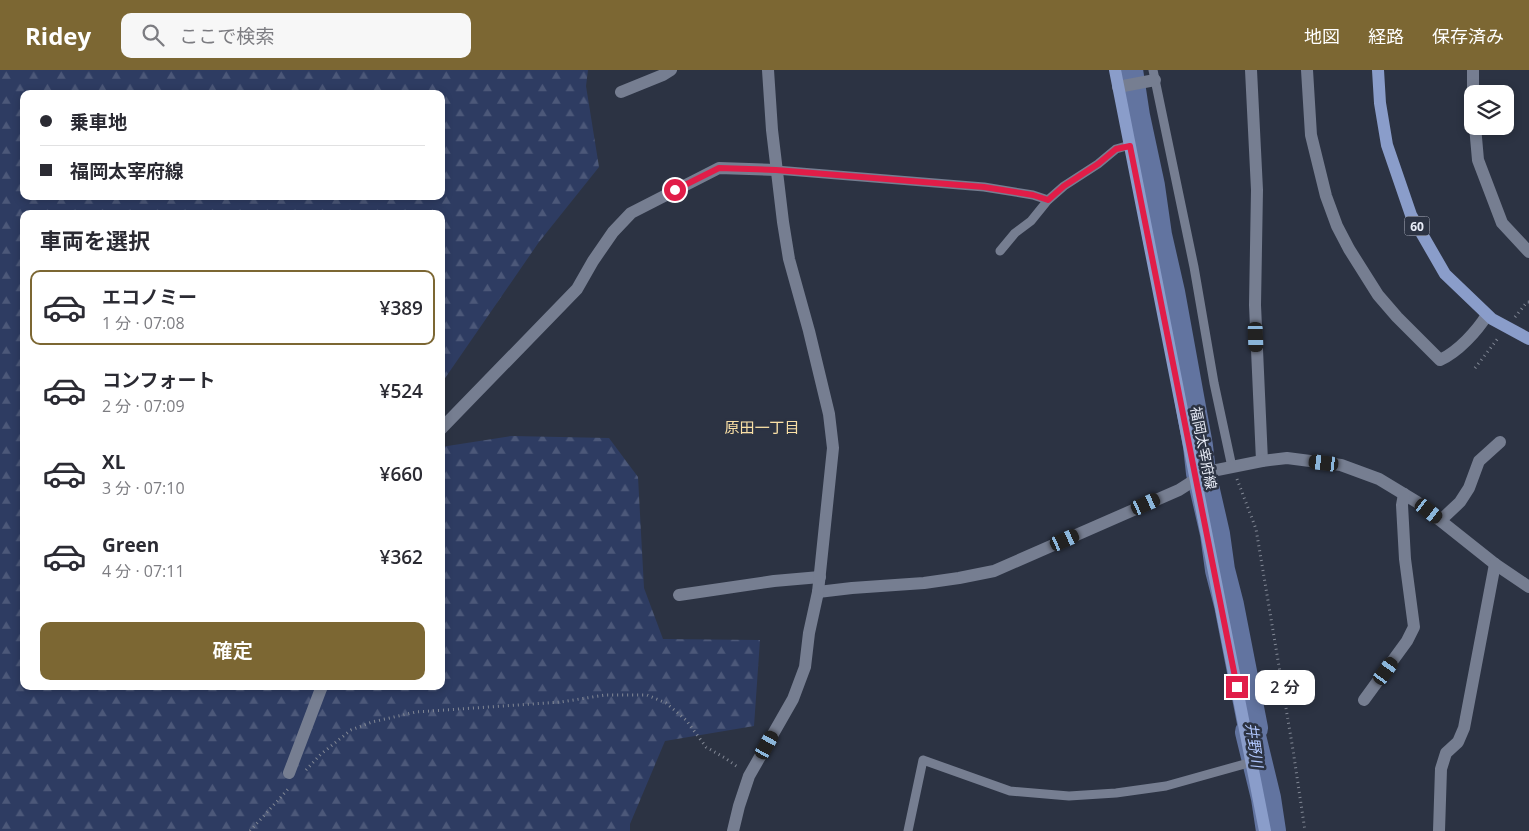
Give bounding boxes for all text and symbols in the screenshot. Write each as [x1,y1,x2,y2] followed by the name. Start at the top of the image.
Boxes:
[121,13,471,58] search box
[25,19,91,52] text: Ridey
[139,21,167,49] icon: search
[179,23,274,49] text: ここで検索
[1304,24,1340,48] text: 地図
[1368,24,1404,48] text: 経路
[1432,24,1504,48] text: 保存済み
[1464,85,1514,135] map controls
[1464,85,1514,135] button: layers
[70,109,127,135] text: 乗車地
[70,158,184,184] text: 福岡太宰府線
[664,179,686,201] route start
[1404,216,1430,236] road number: 60
[40,225,150,255] text: 車両を選択
[102,284,197,310] text: エコノミー
[42,285,87,330] icon: car
[380,295,423,321] text: ¥389
[102,312,185,334] text: 1 分 · 07:08
[1247,322,1264,352] car
[102,367,215,393] text: コンフォート
[42,368,87,413] icon: car
[380,378,423,404] text: ¥524
[102,395,185,417] text: 2 分 · 07:09
[1187,405,1221,491] street label: 福岡太宰府線
[724,417,800,437] district label: 原田一丁目
[102,449,125,475] text: XL
[42,451,87,496] icon: car
[1308,454,1339,472] car
[380,461,423,487] text: ¥660
[102,477,185,499] text: 3 分 · 07:10
[1129,491,1162,517] car
[1412,496,1445,526] car
[1048,527,1081,553] car
[102,532,159,558] text: Green
[42,534,87,579] icon: car
[380,544,423,570] text: ¥362
[102,560,185,582] text: 4 分 · 07:11
[40,622,425,680] button: 確定
[1371,654,1400,688] car
[1254,670,1314,704] callout: 2 分
[1226,676,1248,698] route end
[1270,676,1300,698] text: 2 分
[1242,721,1268,771] water label: 井野川
[753,728,780,762] car

